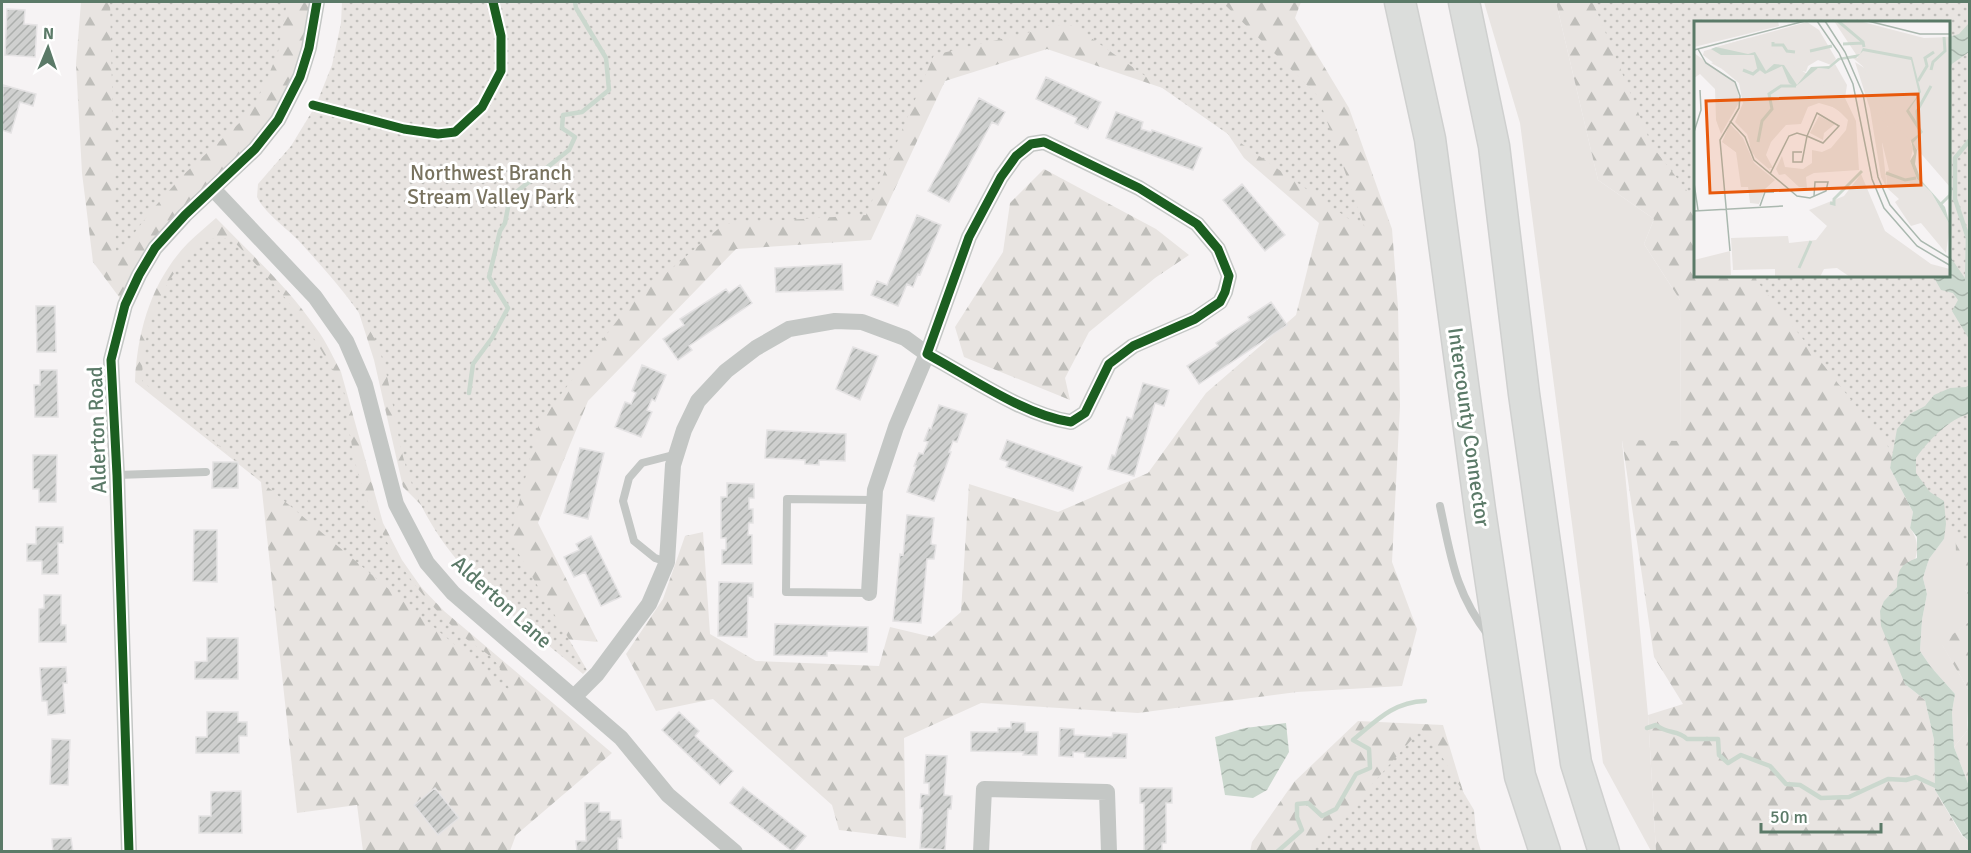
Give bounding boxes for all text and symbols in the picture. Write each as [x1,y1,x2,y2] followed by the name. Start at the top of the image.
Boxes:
[18,18,78,78] north arrow
[1694,21,1950,278] inset map
[43,24,54,44] text: N
[407,160,575,210] park label: Northwest Branch Stream Valley Park
[1442,326,1496,528] street label: Intercounty Connector
[82,366,112,494] street label: Alderton Road
[446,550,558,654] street label: Alderton Lane
[1761,796,1881,834] scale bar
[1770,806,1808,828] text: 50 m

